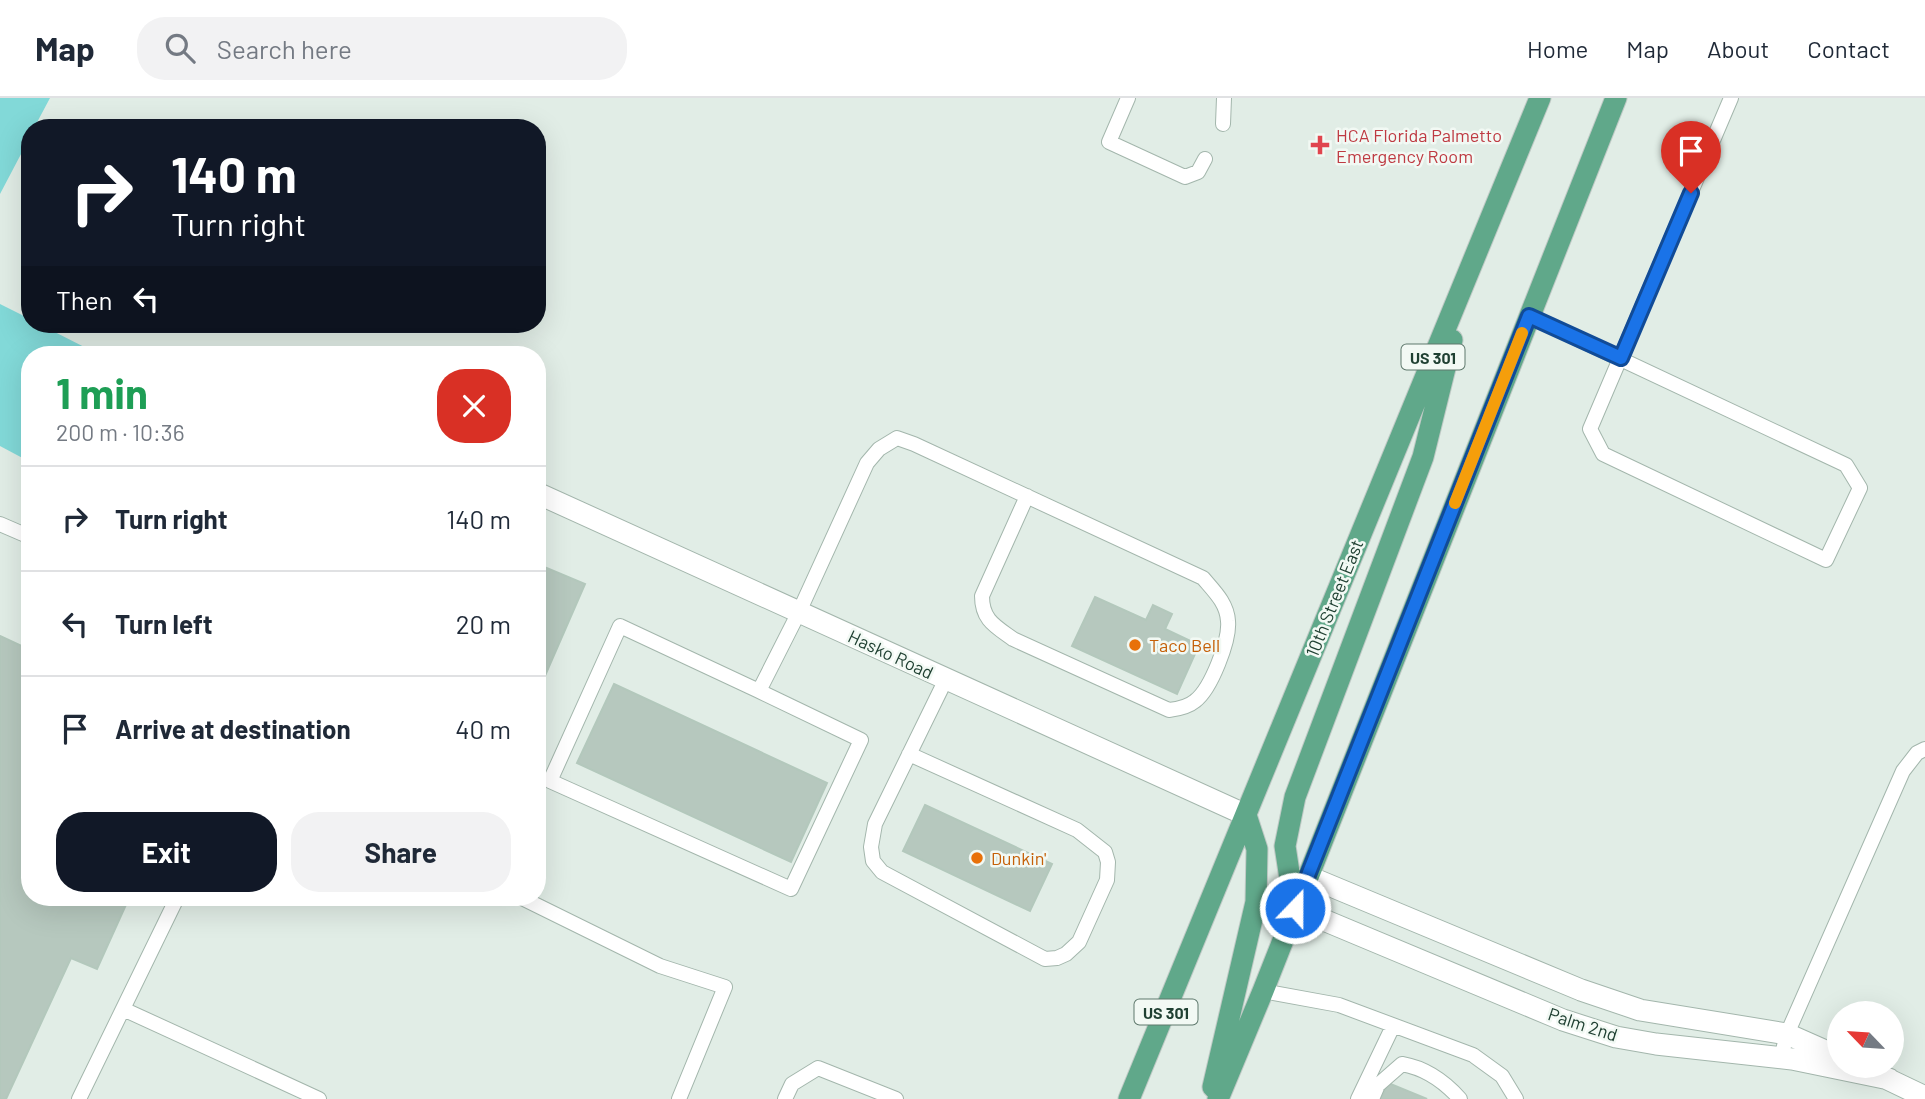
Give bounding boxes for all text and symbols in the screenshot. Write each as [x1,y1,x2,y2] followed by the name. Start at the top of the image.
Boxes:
[137,17,627,80] search box
[35,28,95,68] text: Map
[161,29,199,67] icon: search
[217,33,352,64] text: Search here
[1527,34,1588,63] text: Home
[1626,34,1669,63] text: Map
[1707,34,1769,63] text: About
[1807,34,1890,63] text: Contact
[1661,121,1721,193] pin
[1336,124,1502,167] place label: HCA Florida Palmetto Emergency Room
[1672,132,1710,170] icon: arrive
[1310,135,1330,155] marker: HCA Florida Palmetto Emergency Room
[171,144,297,203] text: 140 m
[56,147,147,238] icon: right
[171,204,306,242] text: Turn right
[127,280,165,318] icon: left
[56,284,113,315] text: Then
[1402,344,1464,370] road number: US 301
[56,367,148,417] text: 1 min
[437,369,511,443] button: close
[56,418,185,446] text: 200 m · 10:36
[56,500,94,538] icon: right
[115,503,228,534] text: Turn right
[446,503,511,534] text: 140 m
[1301,536,1367,660] street label: 10th Street East
[56,605,94,643] icon: left
[115,608,213,639] text: Turn left
[456,608,511,639] text: 20 m
[845,625,937,683] street label: Hasko Road
[1149,634,1220,656] place label: Taco Bell
[1127,637,1143,653] marker: Taco Bell
[56,710,94,748] icon: arrive
[115,713,351,744] text: Arrive at destination
[455,713,511,744] text: 40 m
[56,812,277,892] button: Exit
[291,812,511,892] button: Share
[991,847,1046,869] place label: Dunkin'
[969,850,985,866] marker: Dunkin'
[1258,871,1332,945] position arrow
[1134,1000,1198,1024] road number: US 301
[1827,1001,1904,1078] north arrow
[1827,1001,1904,1078] map controls
[1546,1002,1620,1046] street label: Palm 2nd

